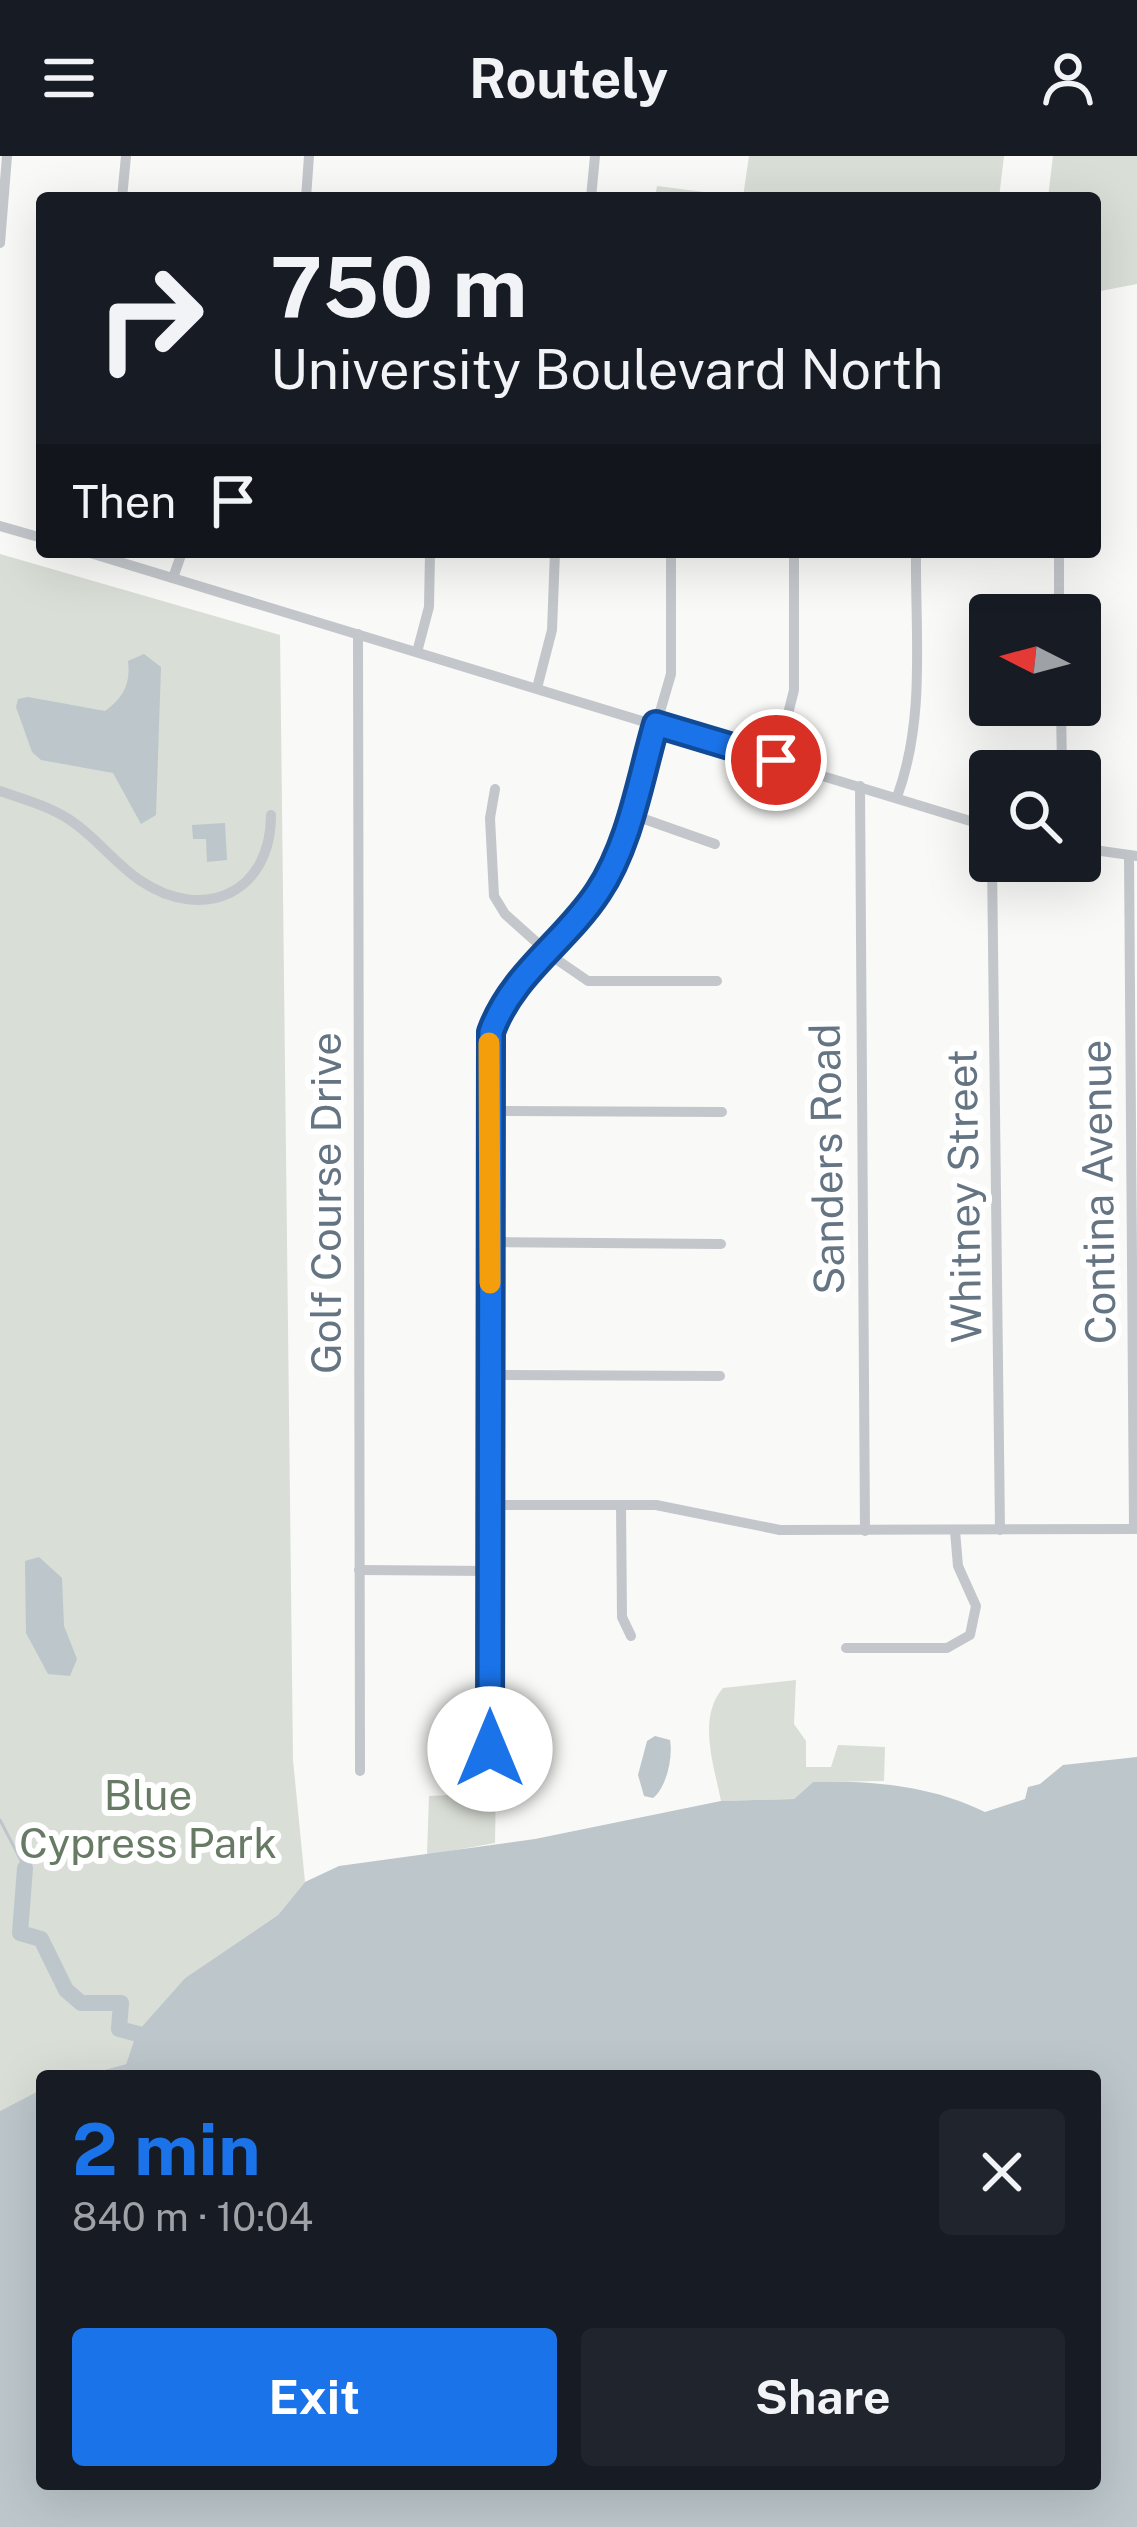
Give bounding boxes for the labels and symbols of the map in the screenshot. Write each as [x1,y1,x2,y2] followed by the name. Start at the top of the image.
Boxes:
[969,594,1101,726] north arrow
[725,709,827,811] pin
[800,1023,853,1295] street label: Sanders Road
[301,1032,350,1374] street label: Golf Course Drive
[1070,1039,1125,1345] street label: Contina Avenue
[936,1049,991,1343] street label: Whitney Street
[427,1686,553,1812] position arrow
[19,1770,277,1867] park label: Blue Cypress Park

